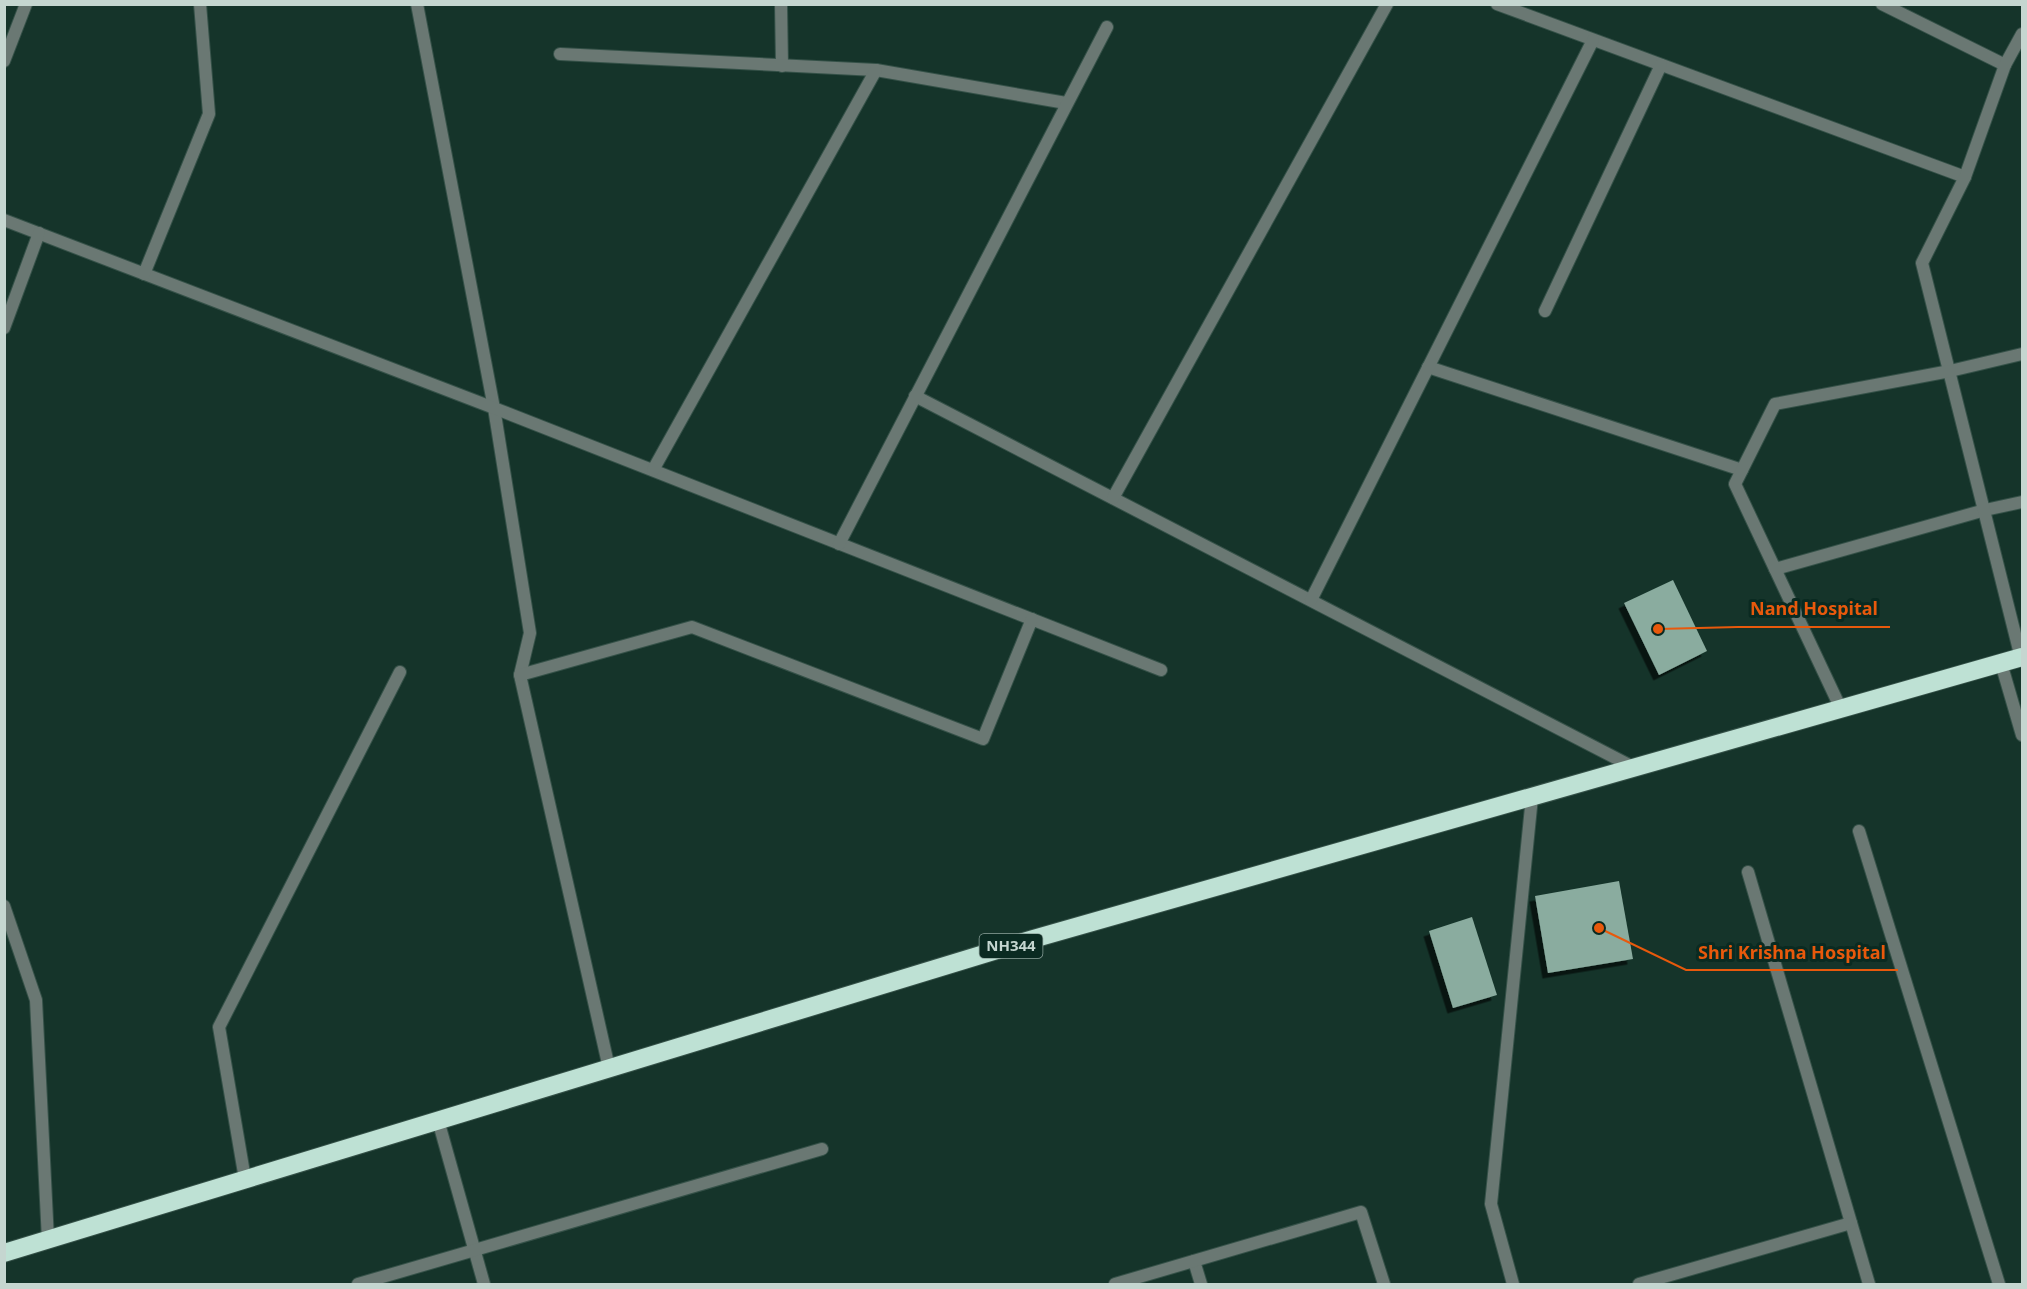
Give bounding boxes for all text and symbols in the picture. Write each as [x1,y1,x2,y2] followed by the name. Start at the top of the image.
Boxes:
[1738,591,1890,627] callout: Nand Hospital
[1750,596,1878,620] text: Nand Hospital
[980,934,1042,958] road number: NH344
[1686,934,1898,970] callout: Shri Krishna Hospital
[1698,940,1886,964] text: Shri Krishna Hospital

